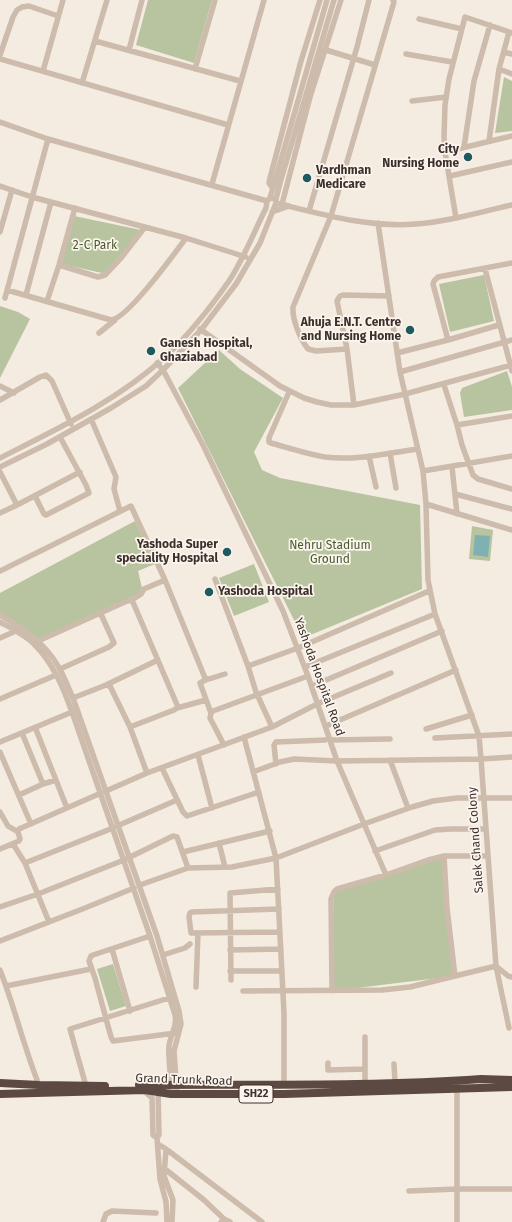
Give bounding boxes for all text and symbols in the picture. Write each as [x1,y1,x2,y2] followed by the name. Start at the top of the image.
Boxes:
[382,143,459,171] place label: City Nursing Home
[462,151,474,163] marker: City Nursing Home
[316,164,371,192] place label: Vardhman Medicare
[301,172,313,184] marker: Vardhman Medicare
[73,239,117,253] park label: 2-C Park
[301,316,401,344] place label: Ahuja E.N.T. Centre and Nursing Home
[404,324,416,336] marker: Ahuja E.N.T. Centre and Nursing Home
[160,337,252,365] place label: Ganesh Hospital, Ghaziabad
[145,345,157,357] marker: Ganesh Hospital, Ghaziabad
[116,538,218,566] place label: Yashoda Super speciality Hospital
[289,539,371,567] park label: Nehru Stadium Ground
[221,546,233,558] marker: Yashoda Super speciality Hospital
[218,585,313,599] place label: Yashoda Hospital
[203,586,215,598] marker: Yashoda Hospital
[291,616,347,738] street label: Yashoda Hospital Road
[465,786,487,894] street label: Salek Chand Colony
[135,1071,233,1089] street label: Grand Trunk Road
[239,1085,273,1103] road number: SH22

